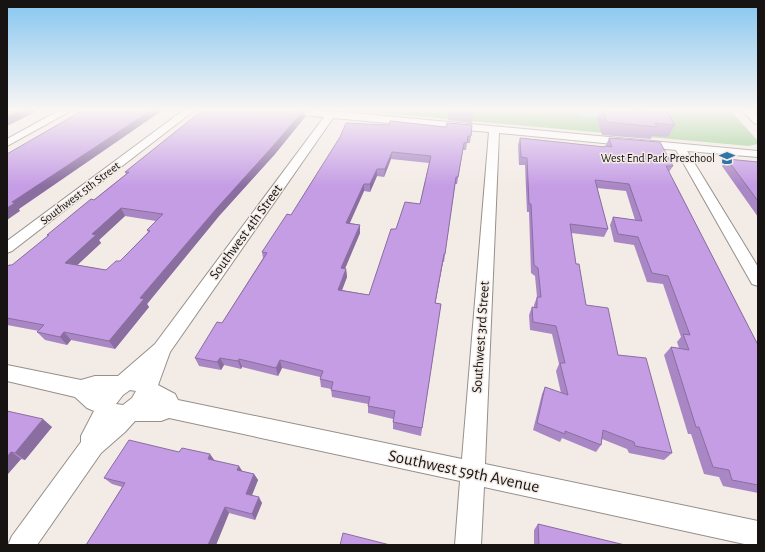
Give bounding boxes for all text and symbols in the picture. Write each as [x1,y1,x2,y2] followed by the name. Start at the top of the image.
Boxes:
[718,149,736,167] school or university icon: West End Park Preschool
[601,152,715,164] place label: West End Park Preschool
[38,159,122,227] street label: Southwest 5th Street
[207,182,285,282] street label: Southwest 4th Street
[470,280,492,393] street label: Southwest 3rd Street
[387,447,541,495] street label: Southwest 59th Avenue

